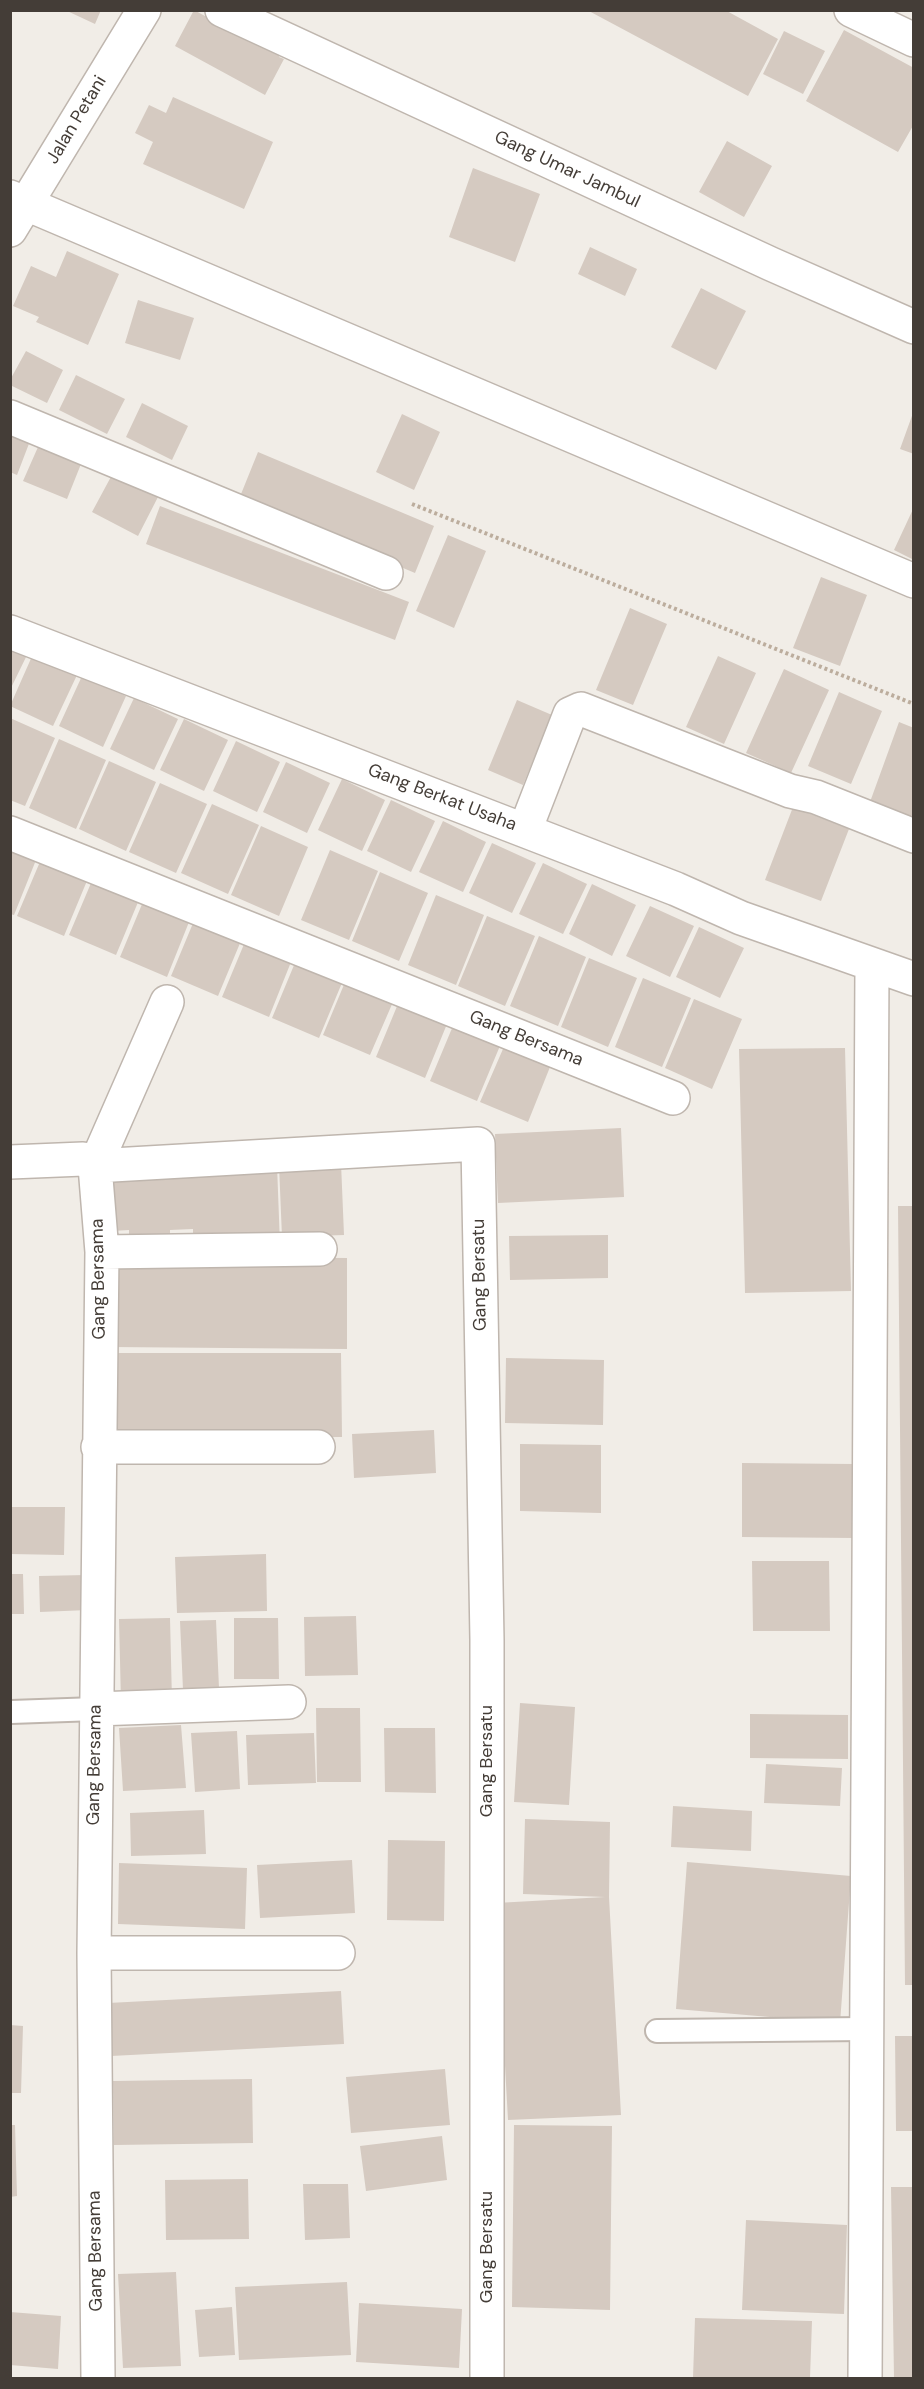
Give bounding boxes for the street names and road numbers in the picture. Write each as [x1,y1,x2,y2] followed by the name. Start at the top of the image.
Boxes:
[42,72,112,168] street label: Jalan Petani
[491,127,643,213] street label: Gang Umar Jambul
[365,760,519,836] street label: Gang Berkat Usaha
[466,1006,586,1072] street label: Gang Bersama
[87,1218,111,1340] street label: Gang Bersama
[468,1219,492,1331] street label: Gang Bersatu
[83,1704,107,1826] street label: Gang Bersama
[476,1705,498,1817] street label: Gang Bersatu
[84,2190,108,2312] street label: Gang Bersama
[476,2191,498,2303] street label: Gang Bersatu

